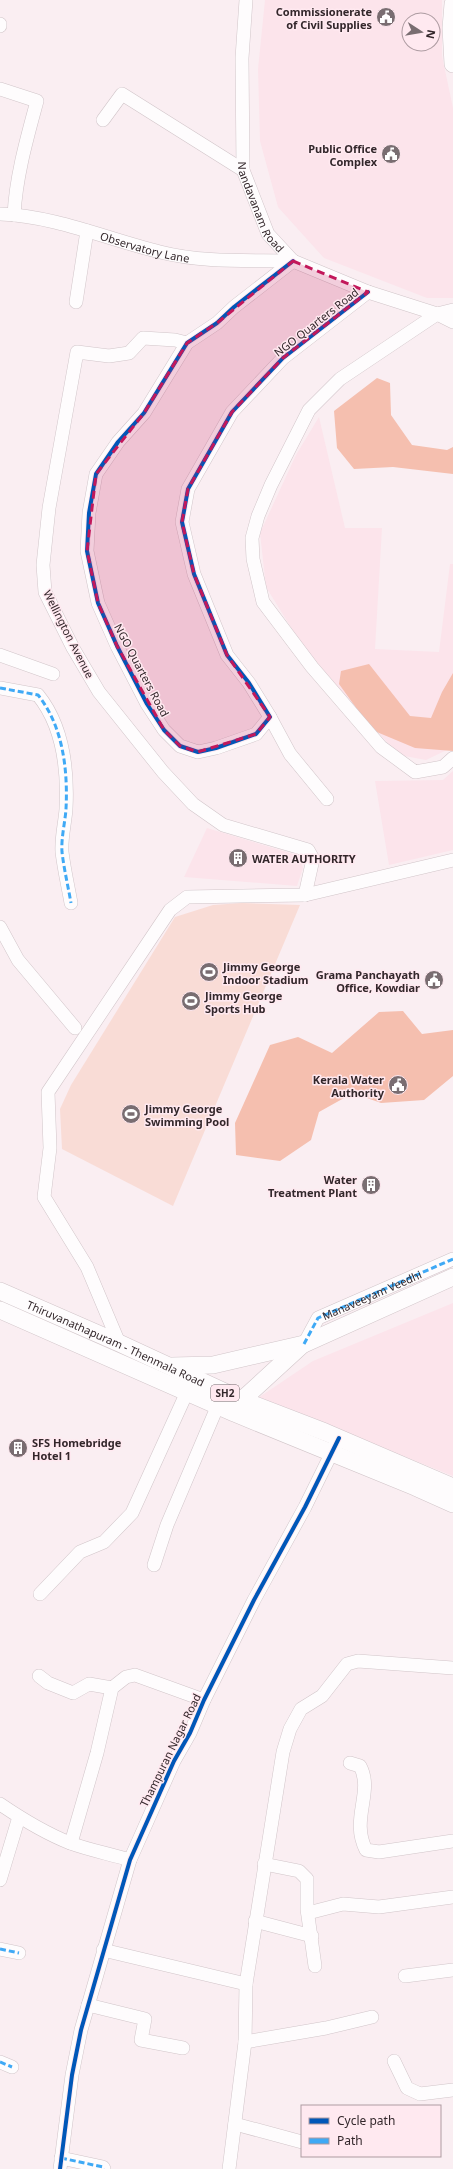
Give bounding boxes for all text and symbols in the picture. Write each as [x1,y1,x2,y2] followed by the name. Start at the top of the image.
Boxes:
[276,4,372,32] place label: Commissionerate of Civil Supplies
[375,6,397,28] public building icon: Commissionerate of Civil Supplies
[401,12,441,52] north arrow
[423,28,440,40] text: N
[308,141,378,169] place label: Public Office Complex
[380,143,402,165] public building icon: Public Office Complex
[235,161,288,255] street label: Nandavanam Road
[98,228,191,265] street label: Observatory Lane
[271,284,361,360] street label: NGO Quarters Road
[40,587,98,681] street label: Wellington Avenue
[111,621,173,719] street label: NGO Quarters Road
[227,847,249,869] building icon: WATER AUTHORITY
[252,851,356,866] place label: WATER AUTHORITY
[222,959,308,987] place label: Jimmy George Indoor Stadium
[198,961,220,983] sports icon: Jimmy George Indoor Stadium
[316,967,420,995] place label: Grama Panchayath Office, Kowdiar
[423,969,445,991] public building icon: Grama Panchayath Office, Kowdiar
[204,988,283,1016] place label: Jimmy George Sports Hub
[180,990,202,1012] sports icon: Jimmy George Sports Hub
[313,1072,385,1100] place label: Kerala Water Authority
[387,1074,409,1096] public building icon: Kerala Water Authority
[144,1101,229,1129] place label: Jimmy George Swimming Pool
[120,1103,142,1125] sports icon: Jimmy George Swimming Pool
[268,1172,357,1200] place label: Water Treatment Plant
[360,1174,382,1196] building icon: Water Treatment Plant
[319,1266,424,1323] street label: Manaveeyam Veedhi
[25,1296,207,1389] street label: Thiruvanathapuram - Thenmala Road
[211,1385,239,1401] road number: SH2
[32,1435,122,1463] place label: SFS Homebridge Hotel 1
[7,1437,29,1459] building icon: SFS Homebridge Hotel 1
[136,1691,204,1809] street label: Thampuran Nagar Road
[301,2105,441,2157] legend
[337,2112,395,2129] text: Cycle path
[337,2132,363,2149] text: Path

